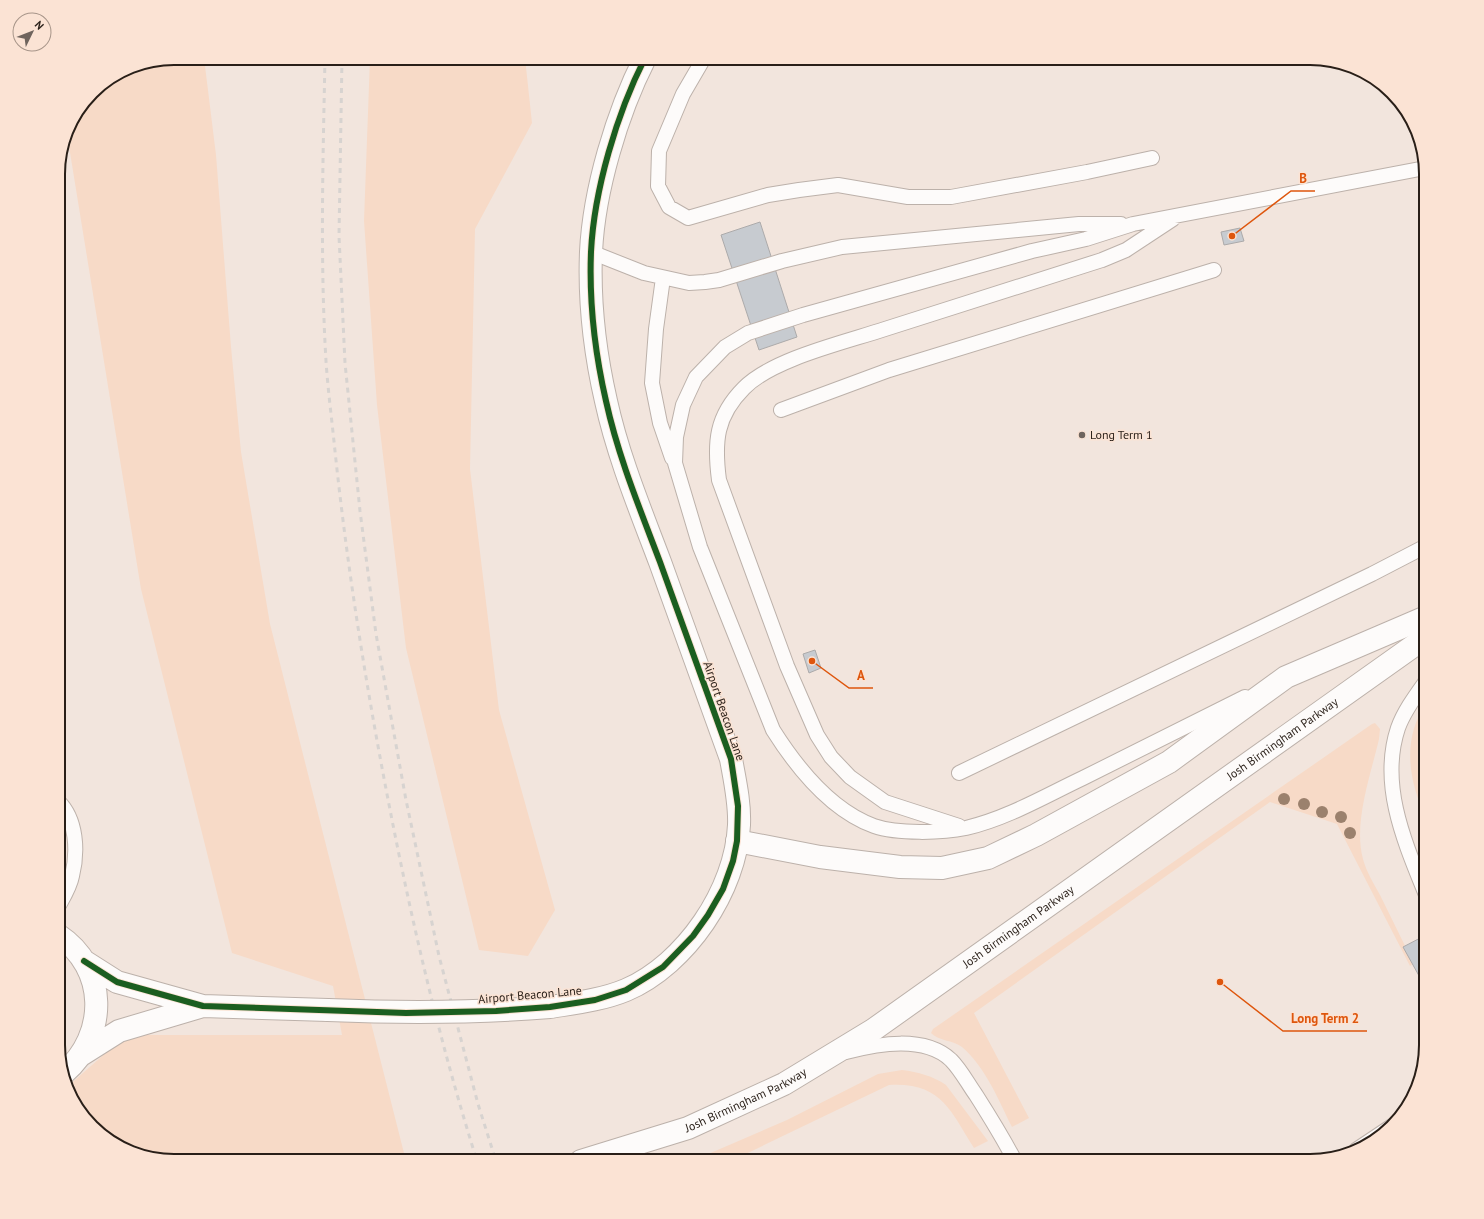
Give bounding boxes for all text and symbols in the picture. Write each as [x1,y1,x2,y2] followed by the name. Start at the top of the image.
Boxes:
[12,12,52,52] north arrow
[32,18,47,33] text: N
[1291,166,1315,191] callout: B
[1299,170,1307,187] text: B
[1090,427,1153,442] place label: Long Term 1
[1077,430,1087,440] marker: Long Term 1
[700,659,748,762] street label: Airport Beacon Lane
[849,663,873,688] callout: A
[857,667,865,684] text: A
[1223,694,1341,784] street label: Josh Birmingham Parkway
[959,881,1077,972] street label: Josh Birmingham Parkway
[478,983,582,1007] street label: Airport Beacon Lane
[1283,1006,1367,1031] callout: Long Term 2
[1291,1010,1359,1027] text: Long Term 2
[682,1064,809,1136] street label: Josh Birmingham Parkway

